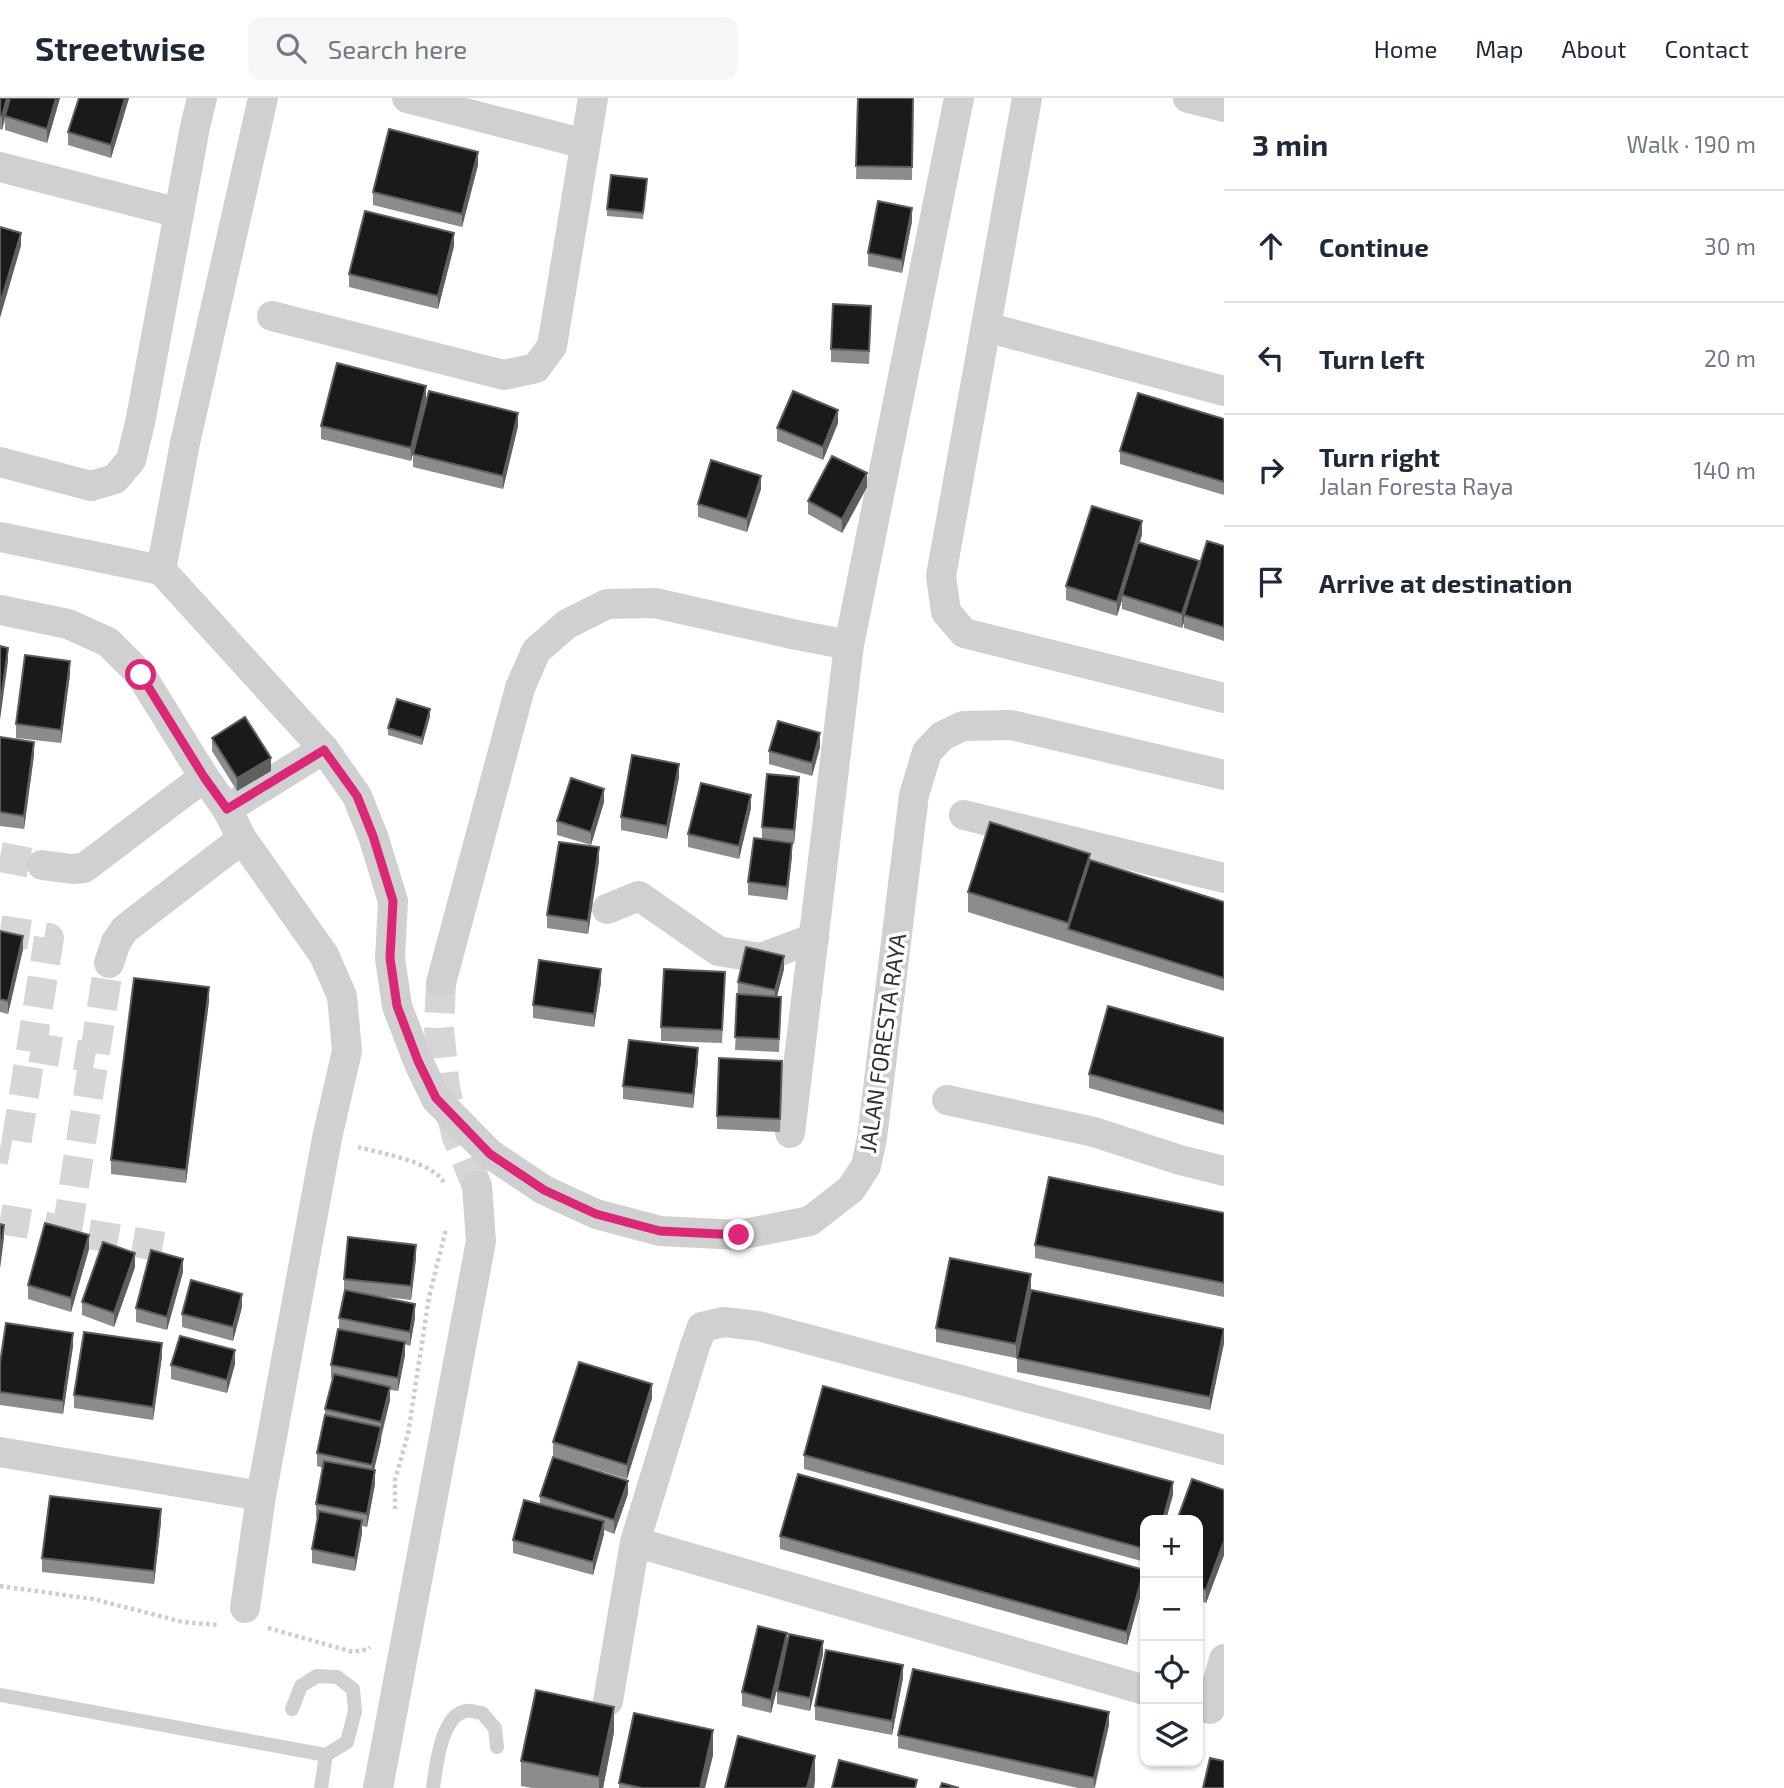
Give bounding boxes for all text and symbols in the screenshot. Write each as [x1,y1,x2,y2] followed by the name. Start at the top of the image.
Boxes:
[248,17,738,80] search box
[35,28,206,68] text: Streetwise
[272,29,310,67] icon: search
[328,33,467,64] text: Search here
[1374,34,1437,63] text: Home
[1475,34,1523,63] text: Map
[1561,34,1627,63] text: About
[1665,34,1749,63] text: Contact
[1252,126,1328,162] text: 3 min
[1626,130,1756,158] text: Walk · 190 m
[1252,227,1290,265] icon: ahead
[1319,231,1429,262] text: Continue
[1704,232,1756,260] text: 30 m
[1252,339,1290,377] icon: left
[1319,343,1425,374] text: Turn left
[1704,344,1756,372] text: 20 m
[1319,441,1440,472] text: Turn right
[1252,451,1290,489] icon: right
[1694,456,1756,484] text: 140 m
[1319,472,1514,500] text: Jalan Foresta Raya
[1252,563,1290,601] icon: arrive
[1319,567,1572,598] text: Arrive at destination
[125,659,156,690] route start
[853,931,911,1155] street label: JALAN FORESTA RAYA
[723,1219,754,1250] route end
[1140,1515,1203,1767] map controls
[1140,1515,1203,1578] button: +
[1140,1578,1203,1641] button: −
[1140,1641,1203,1704] button: locate
[1140,1704,1203,1767] button: layers

